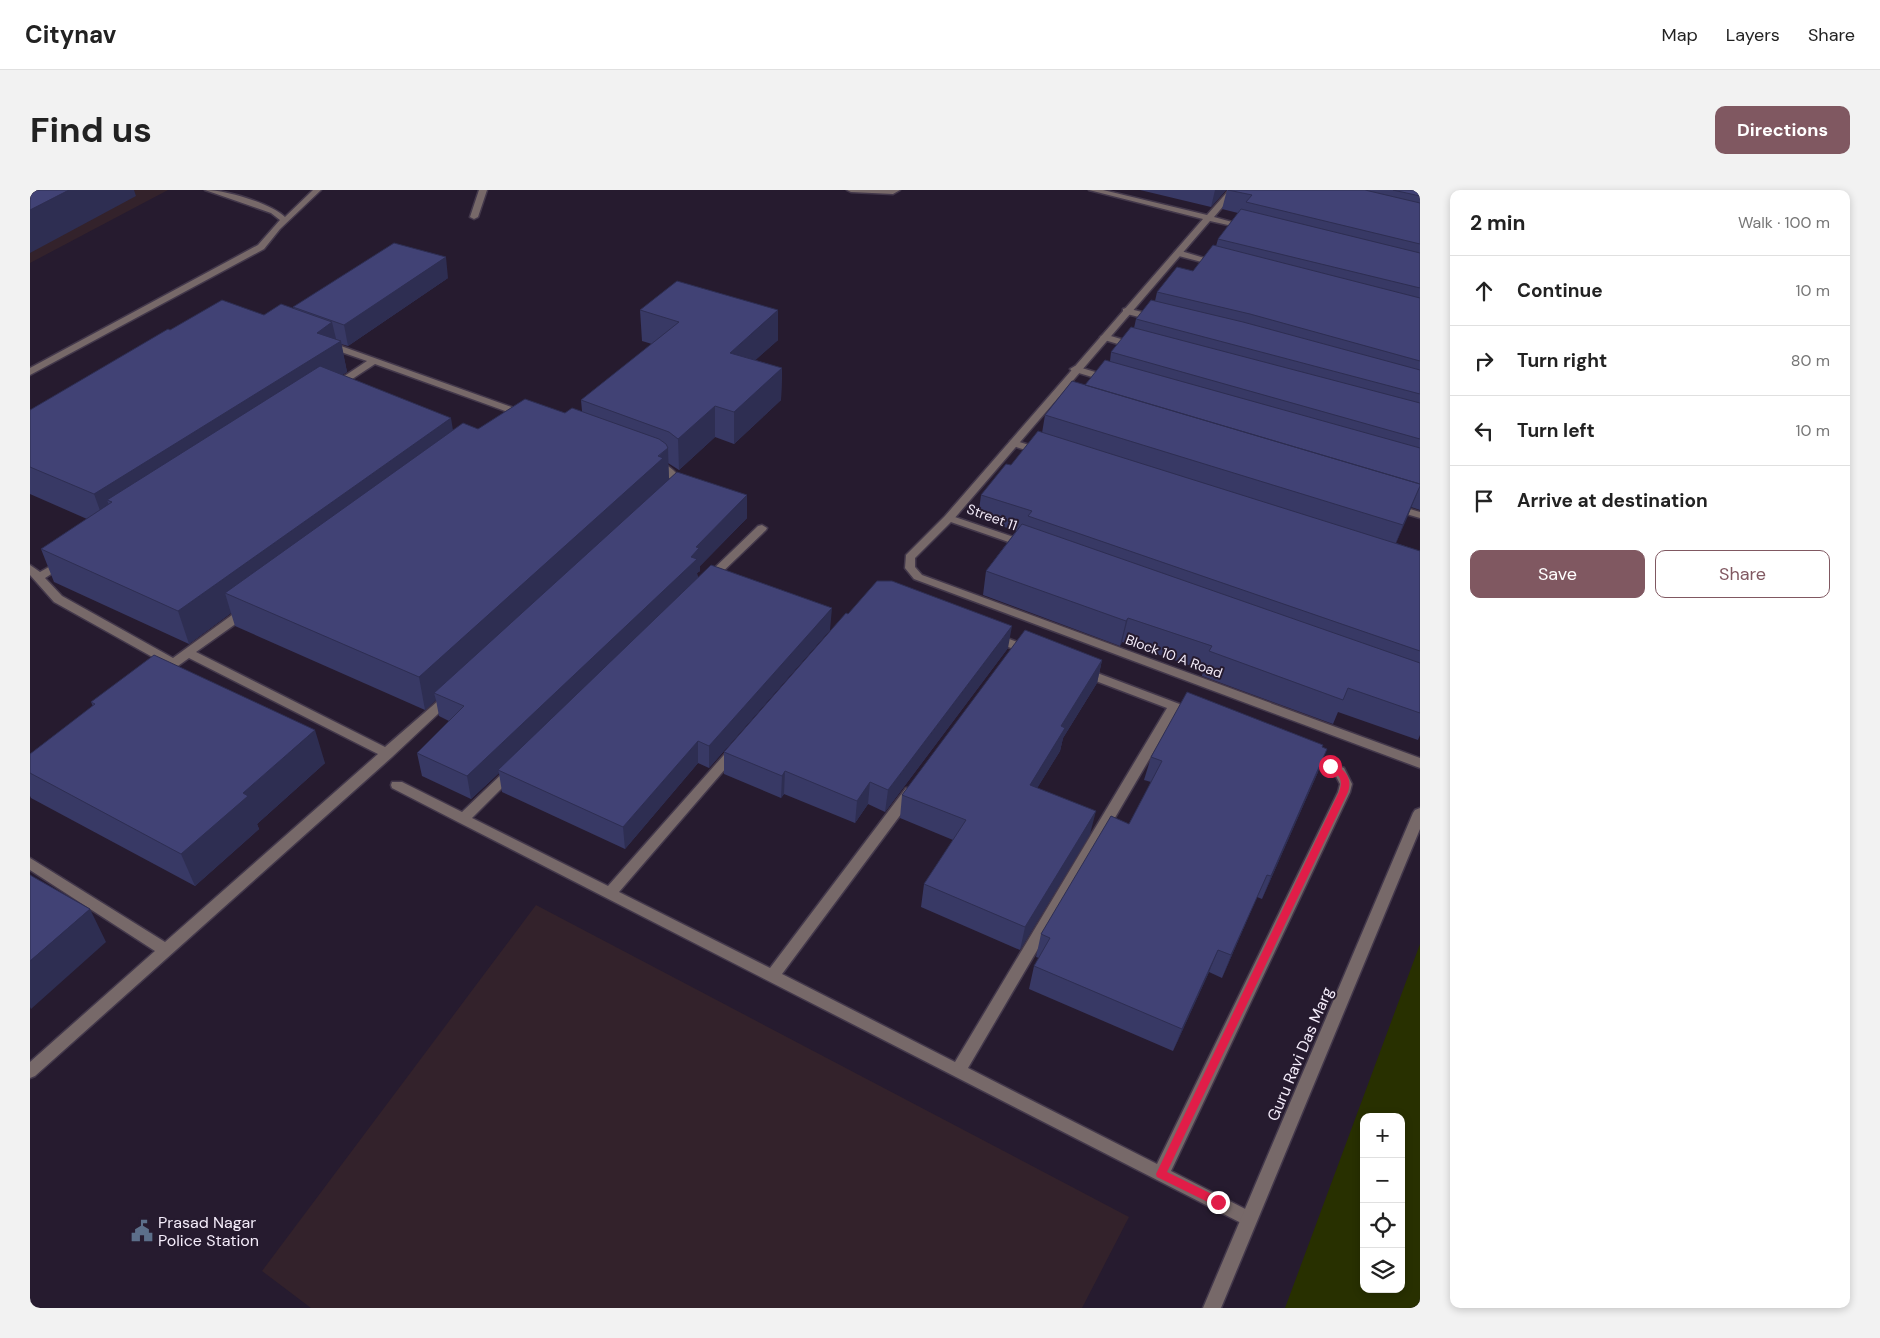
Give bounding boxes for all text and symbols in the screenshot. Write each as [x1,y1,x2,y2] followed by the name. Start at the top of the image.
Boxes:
[25,19,116,50] text: Citynav
[1662,23,1698,47] text: Map
[1726,23,1780,47] text: Layers
[1808,23,1855,47] text: Share
[1715,106,1850,154] button: Directions
[30,107,152,153] text: Find us
[1470,209,1526,237] text: 2 min
[1738,212,1830,233] text: Walk · 100 m
[1470,277,1498,305] icon: ahead
[1517,278,1603,303] text: Continue
[1796,280,1830,301] text: 10 m
[1470,347,1498,375] icon: right
[1517,348,1607,373] text: Turn right
[1791,350,1830,371] text: 80 m
[1470,417,1498,445] icon: left
[1517,418,1595,443] text: Turn left
[1796,420,1830,441] text: 10 m
[1470,487,1498,515] icon: arrive
[1517,488,1708,513] text: Arrive at destination
[964,500,1020,534] street label: Street 11
[1470,550,1645,598] button: Save
[1655,550,1830,598] button: Share
[1123,630,1225,682] street label: Block 10 A Road
[1319,755,1342,778] route start
[1262,984,1338,1124] street label: Guru Ravi Das Marg
[1360,1113,1405,1293] map controls
[1360,1113,1405,1158] button: +
[1360,1158,1405,1203] button: −
[1207,1191,1230,1214] route end
[1360,1203,1405,1248] button: locate
[158,1212,259,1251] place label: Prasad Nagar Police Station
[129,1218,155,1244] public building icon: Prasad Nagar Police Station
[1360,1248,1405,1293] button: layers

